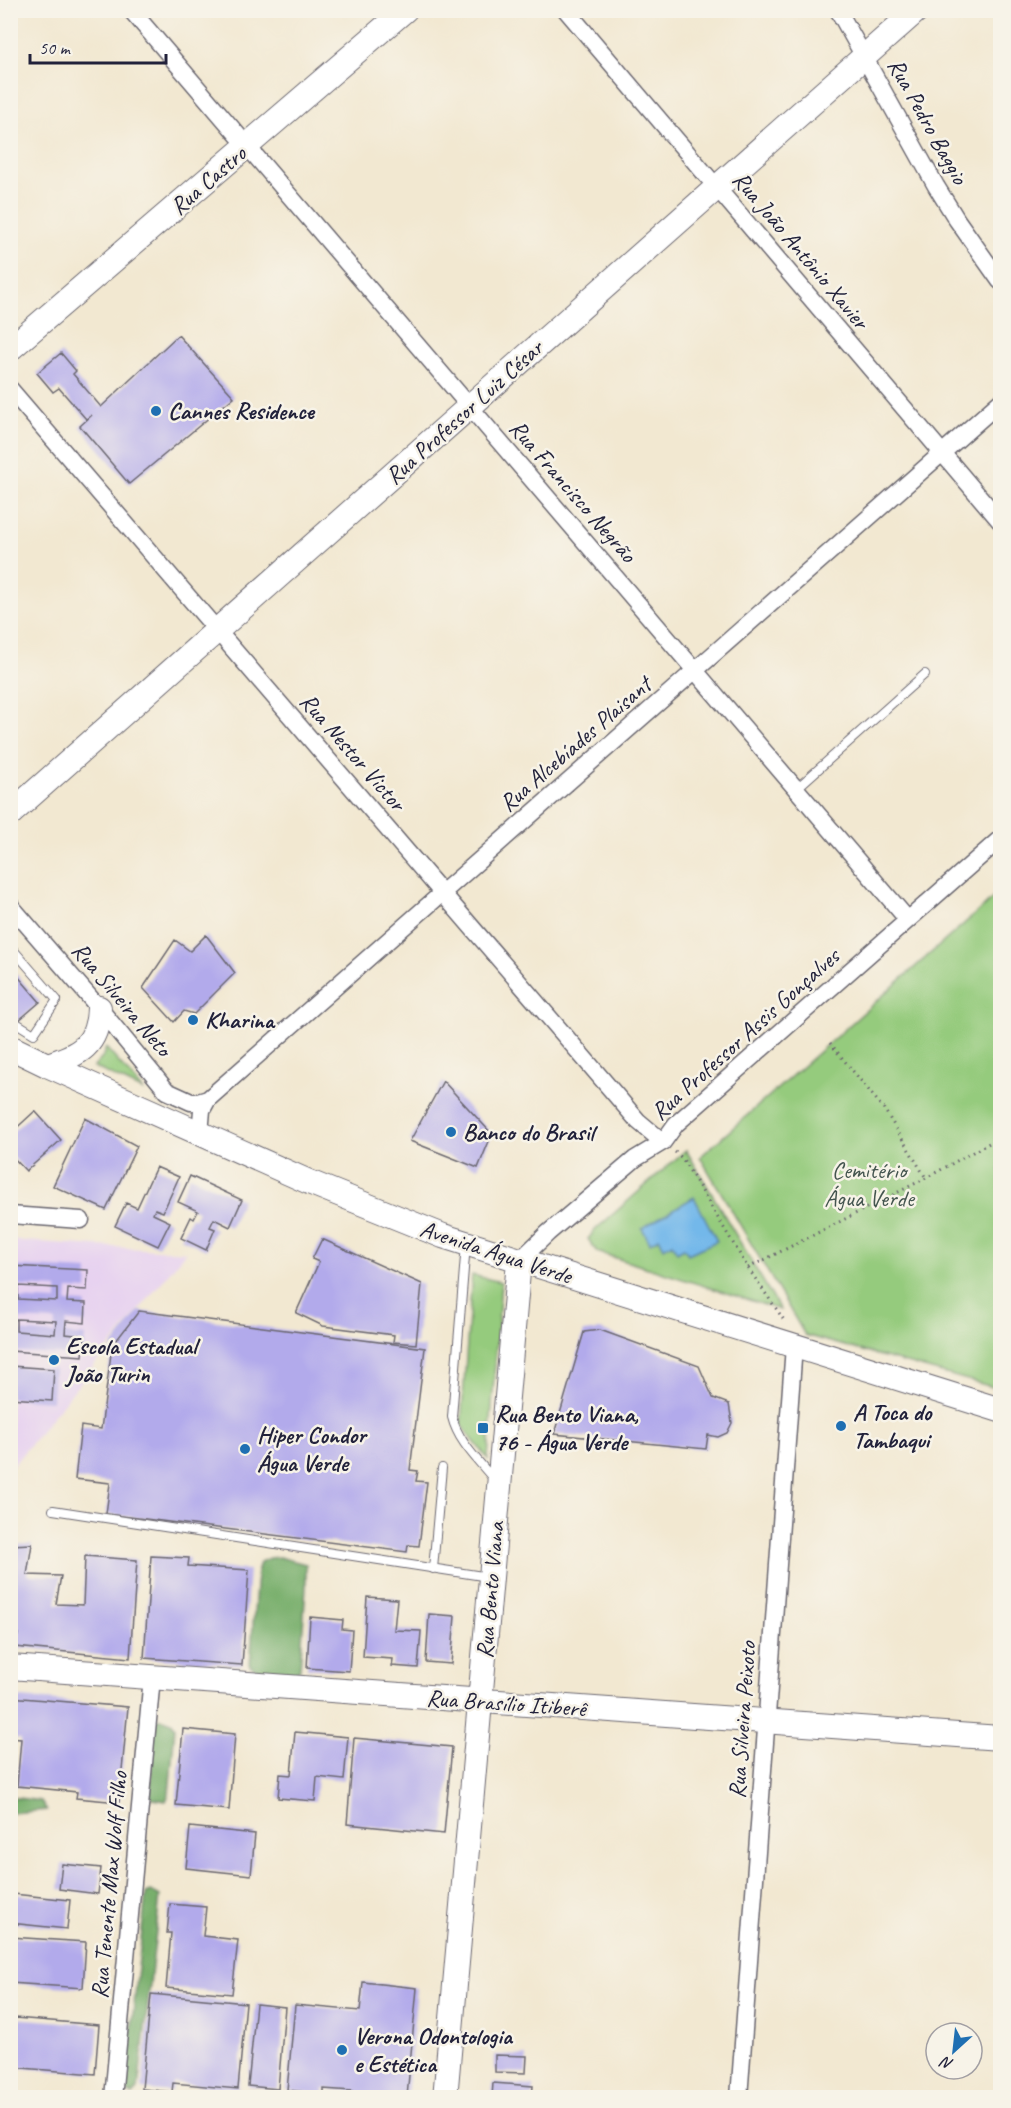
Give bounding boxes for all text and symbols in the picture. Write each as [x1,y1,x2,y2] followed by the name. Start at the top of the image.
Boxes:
[30,27,166,65] scale bar
[39,37,72,59] text: 50 m
[881,53,976,191] street label: Rua Pedro Baggio
[164,138,253,221] street label: Rua Castro
[726,165,877,337] street label: Rua João Antônio Xavier
[379,332,551,491] street label: Rua Professor Luiz César
[168,396,316,426] place label: Cannes Residence
[149,404,163,418] marker: Cannes Residence
[503,413,644,570] street label: Rua Francisco Negrão
[493,668,659,818] street label: Rua Alcebíades Plaisant
[294,687,414,819] street label: Rua Nestor Victor
[65,936,180,1064] street label: Rua Silveira Neto
[645,940,847,1127] street label: Rua Professor Assis Gonçalves
[205,1005,276,1035] place label: Kharina
[186,1013,200,1027] marker: Kharina
[463,1117,598,1147] place label: Banco do Brasil
[444,1125,458,1139] marker: Banco do Brasil
[824,1155,916,1213] park label: Cemitério Água Verde
[416,1213,578,1291] street label: Avenida Água Verde
[64,1331,201,1389] place label: Escola Estadual João Turin
[47,1353,61,1367] marker: Escola Estadual João Turin
[853,1397,934,1455] place label: A Toca do Tambaqui
[495,1399,639,1457] place label: Rua Bento Viana, 76 - Água Verde
[834,1419,848,1433] marker: A Toca do Tambaqui
[257,1420,368,1478] place label: Hiper Condor Água Verde
[476,1421,490,1435] marker: Rua Bento Viana, 76 - Água Verde
[238,1442,252,1456] marker: Hiper Condor Água Verde
[469,1519,511,1660] street label: Rua Bento Viana
[722,1639,763,1799] street label: Rua Silveira Peixoto
[425,1682,590,1724] street label: Rua Brasílio Itiberê
[84,1769,134,2000] street label: Rua Tenente Max Wolf Filho
[354,2021,514,2079] place label: Verona Odontologia e Estética
[924,2021,984,2081] north arrow
[335,2043,349,2057] marker: Verona Odontologia e Estética
[936,2051,957,2075] text: N

